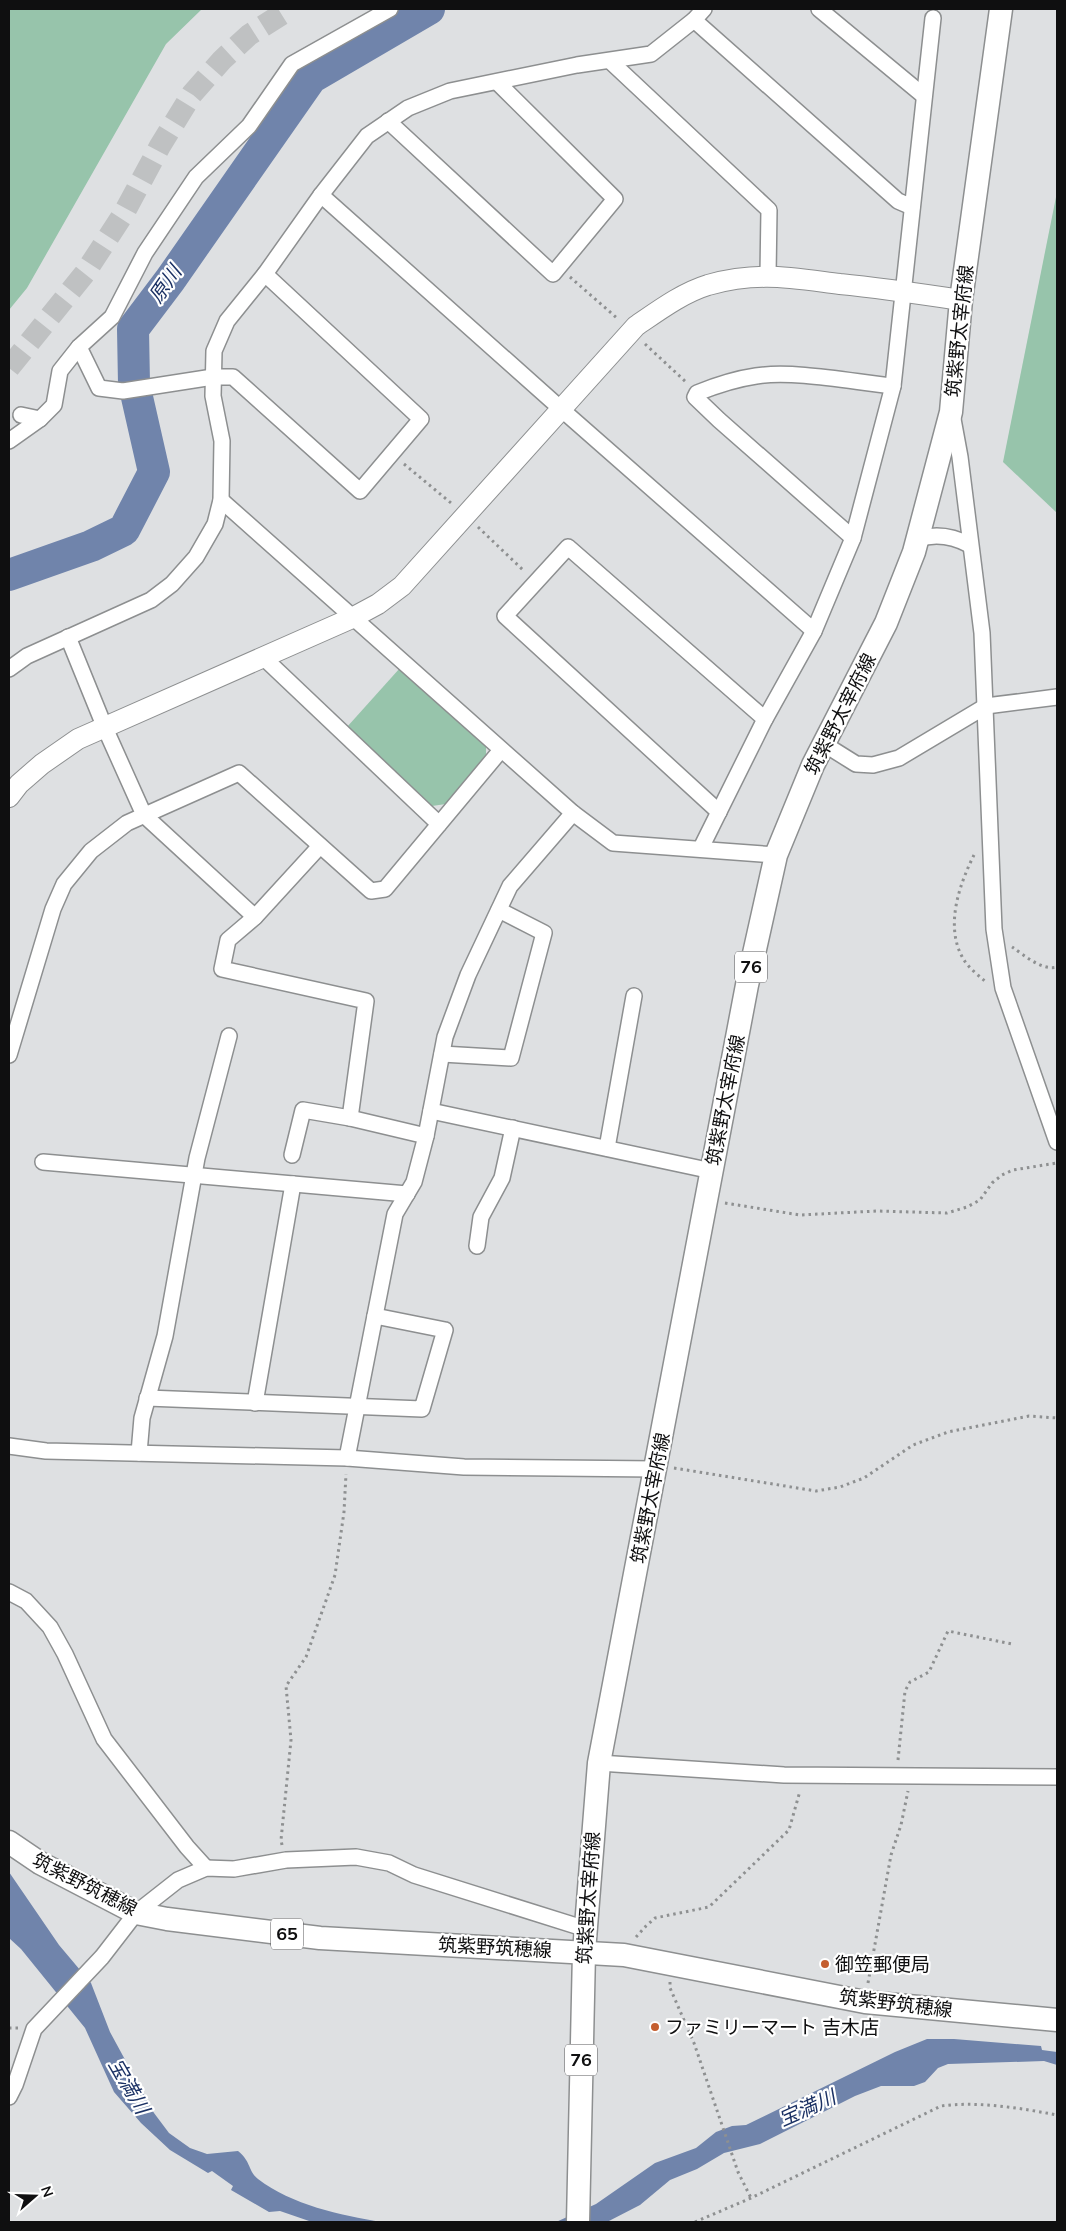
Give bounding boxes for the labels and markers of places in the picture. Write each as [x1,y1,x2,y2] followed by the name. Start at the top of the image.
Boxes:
[835,1952,930,1976] place label: 御笠郵便局
[819,1958,831,1970] marker: 御笠郵便局
[665,2015,879,2039] place label: ファミリーマート 吉木店
[649,2021,661,2033] marker: ファミリーマート 吉木店

